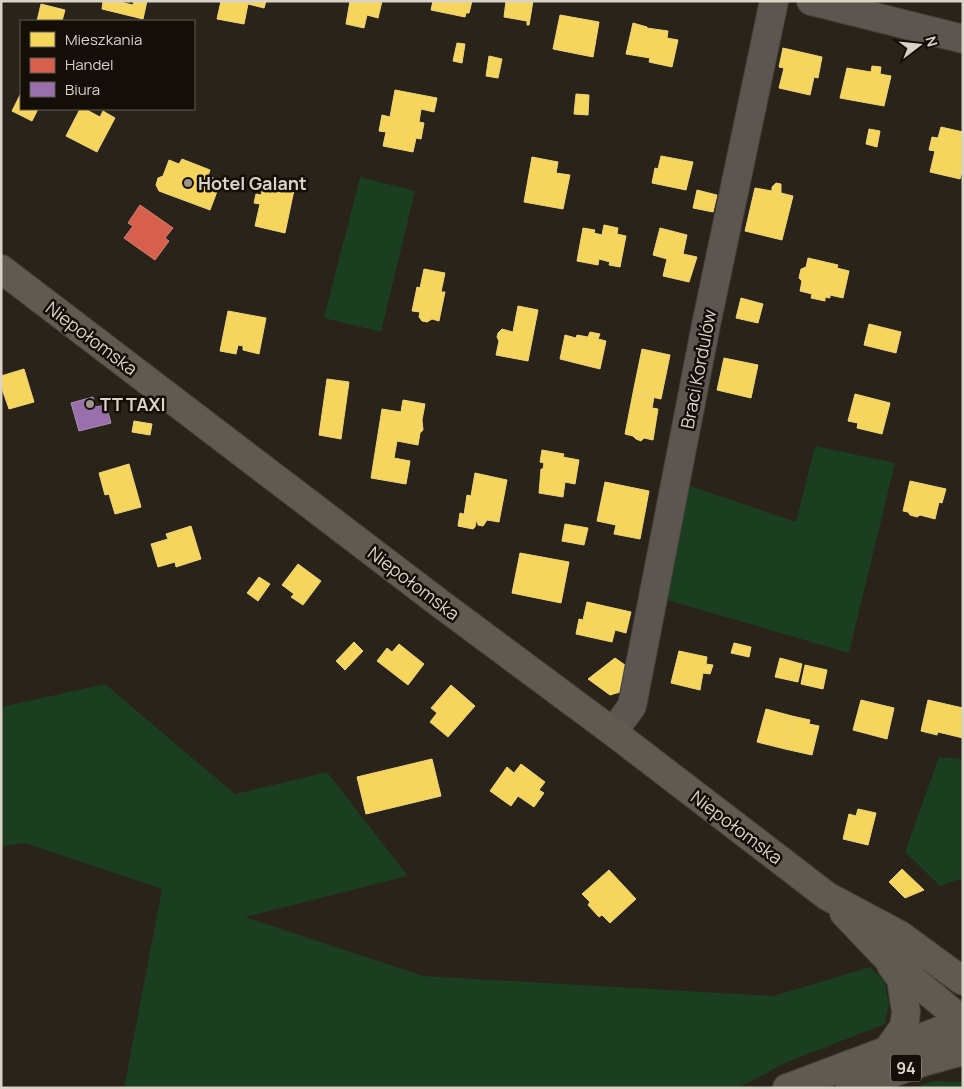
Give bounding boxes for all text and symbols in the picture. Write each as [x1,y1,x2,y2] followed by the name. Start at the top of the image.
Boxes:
[20,20,195,110] legend
[894,20,944,70] north arrow
[65,29,142,50] text: Mieszkania
[921,34,942,49] text: N
[65,54,114,75] text: Handel
[65,79,100,100] text: Biura
[198,171,307,195] place label: Hotel Galant
[182,177,194,189] marker: Hotel Galant
[41,296,143,380] street label: Niepołomska
[675,307,721,431] street label: Braci Kordulów
[100,392,165,416] place label: TT TAXI
[84,398,96,410] marker: TT TAXI
[363,541,465,625] street label: Niepołomska
[686,785,788,869] street label: Niepołomska
[891,1054,921,1082] road number: 94

